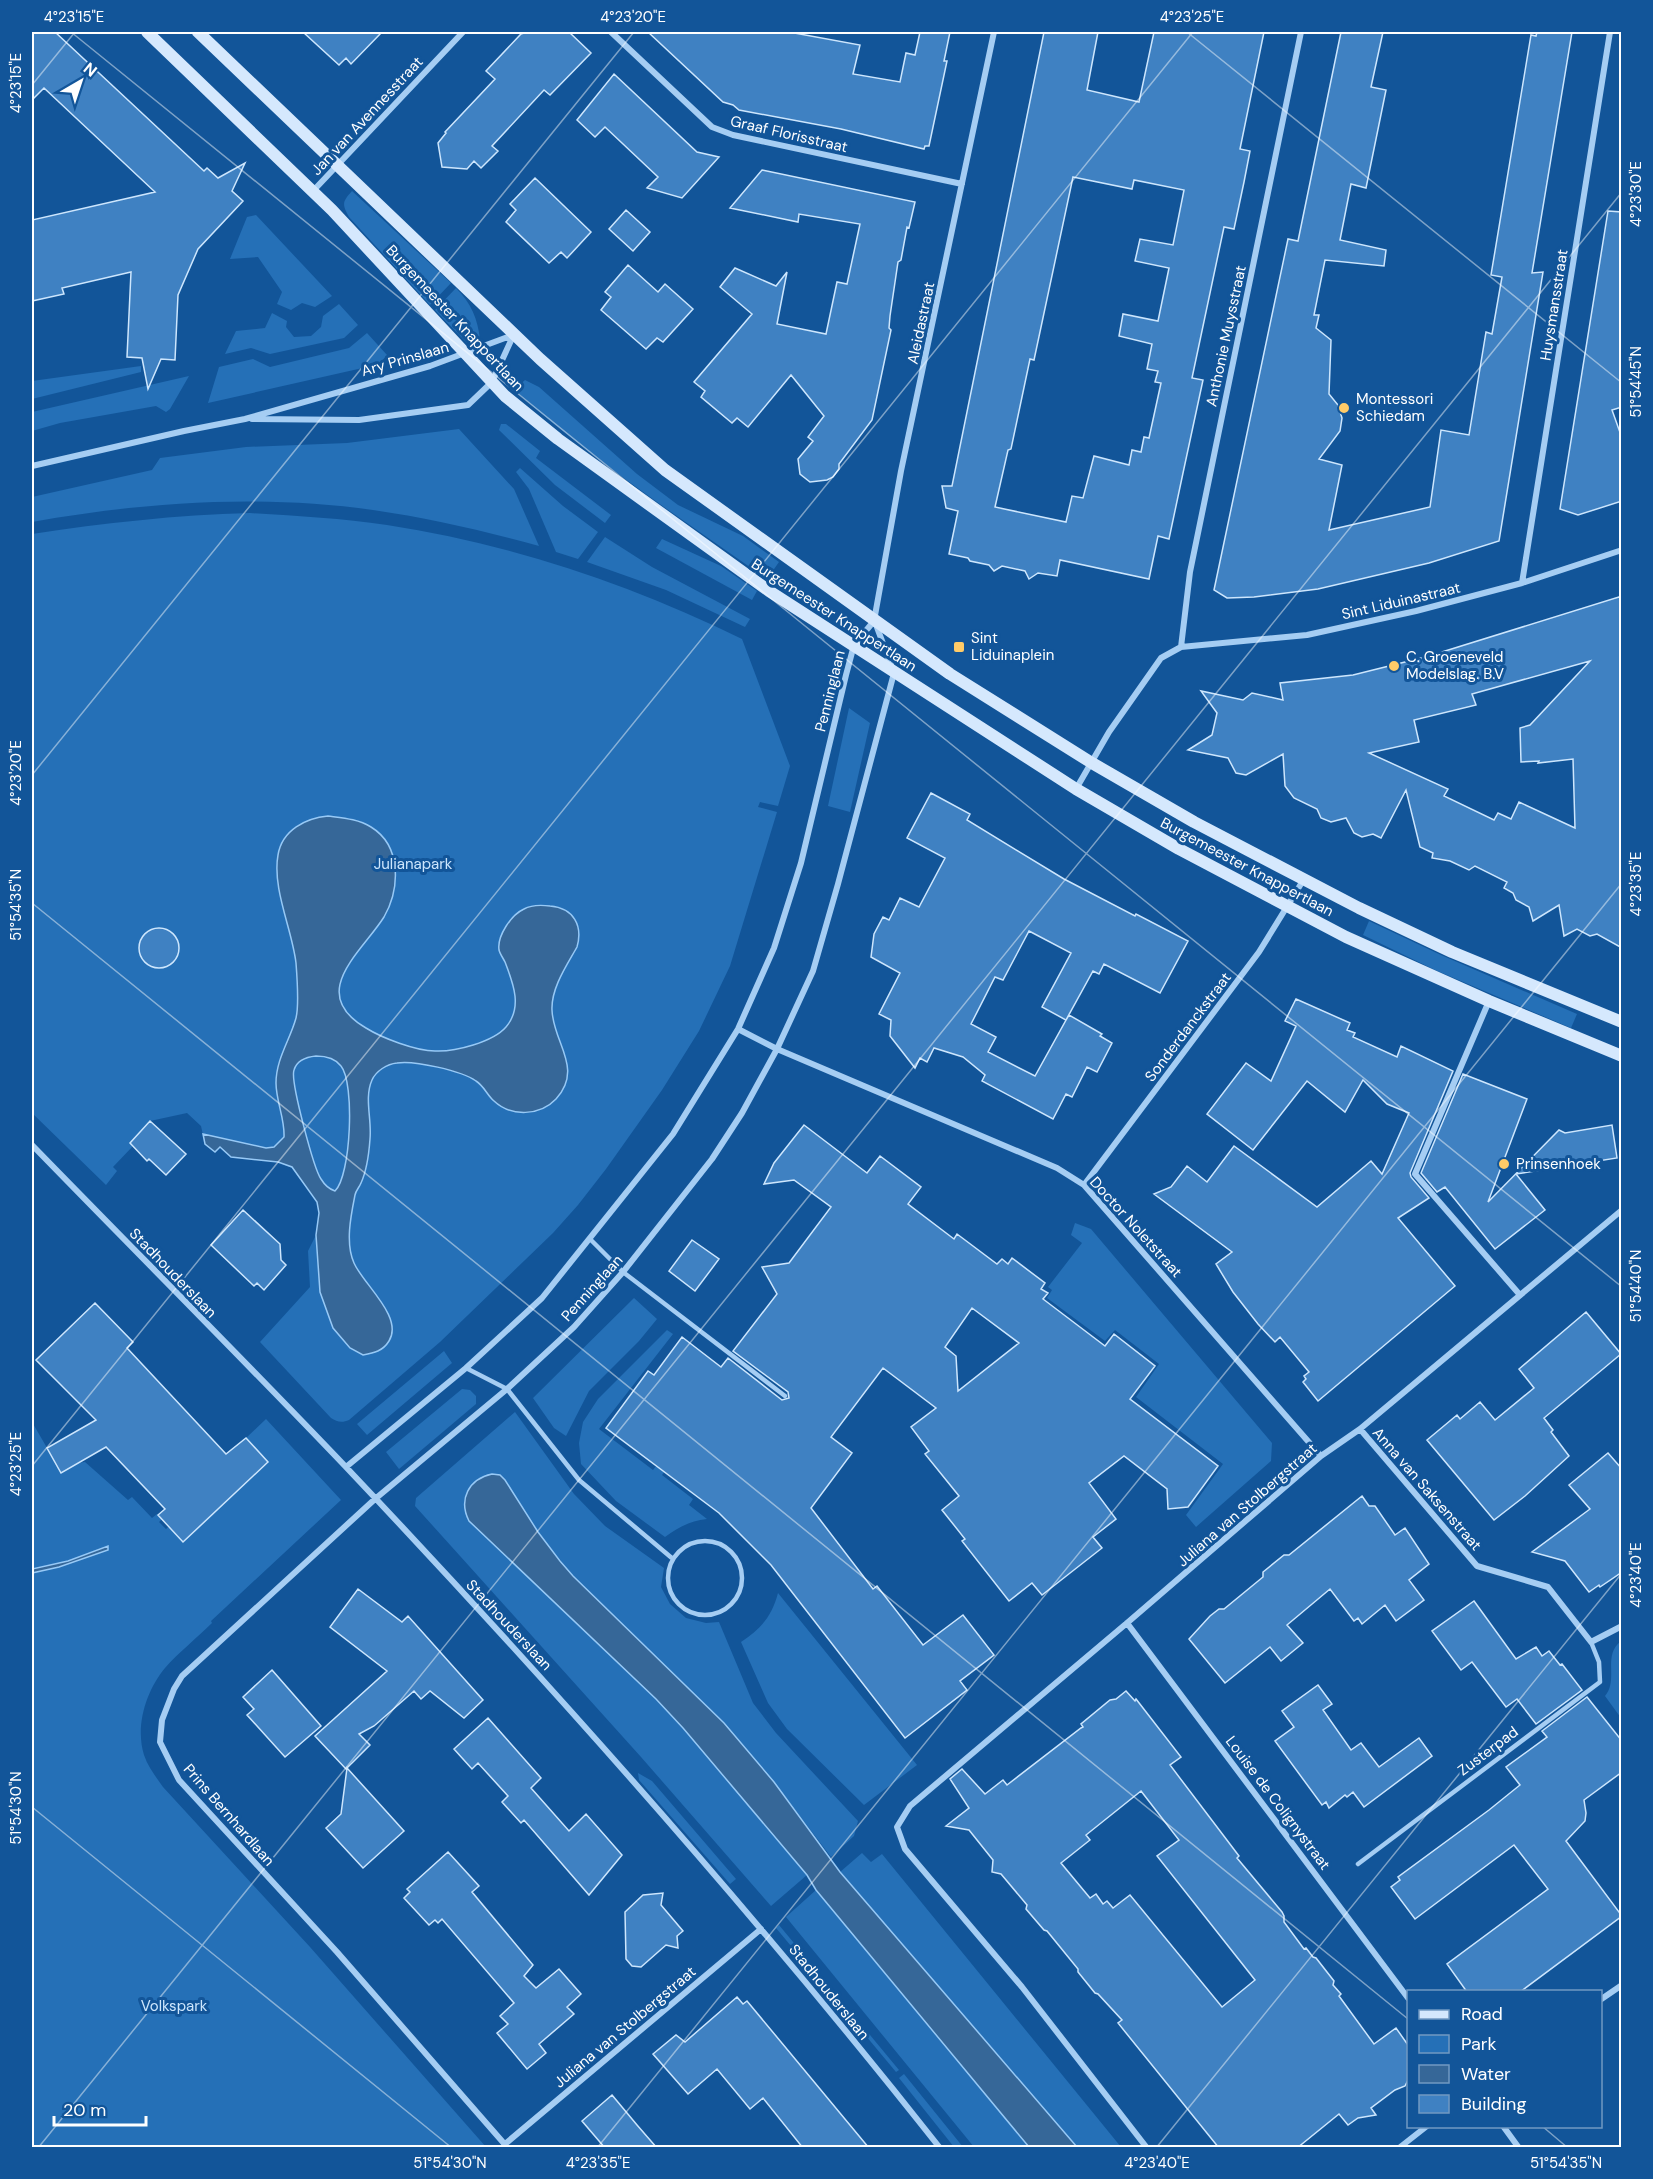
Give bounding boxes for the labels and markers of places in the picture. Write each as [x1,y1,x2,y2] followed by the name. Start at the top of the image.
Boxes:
[1356,389,1433,426] place label: Montessori Schiedam
[1337,401,1351,415] marker: Montessori Schiedam
[971,628,1054,665] place label: Sint Liduinaplein
[952,640,966,654] marker: Sint Liduinaplein
[1406,647,1504,684] place label: C. Groeneveld Modelslag. B.V
[1387,659,1401,673] marker: C. Groeneveld Modelslag. B.V
[1516,1154,1601,1174] place label: Prinsenhoek
[1497,1157,1511,1171] marker: Prinsenhoek

